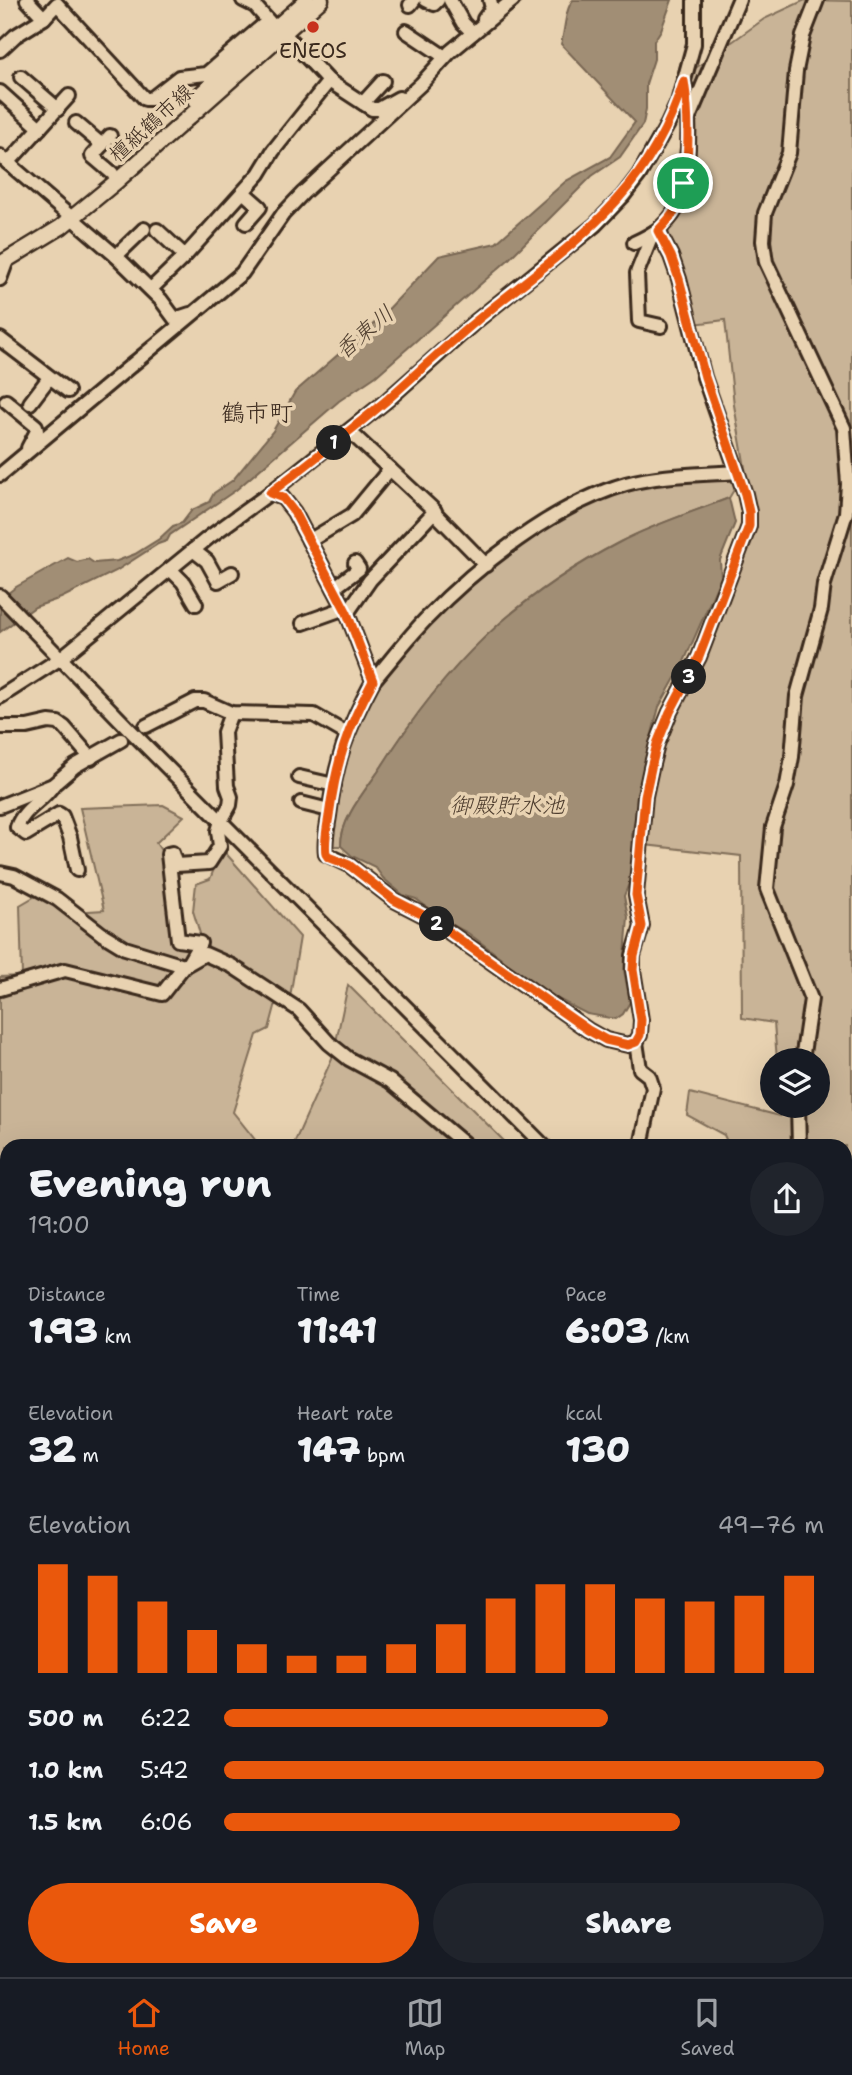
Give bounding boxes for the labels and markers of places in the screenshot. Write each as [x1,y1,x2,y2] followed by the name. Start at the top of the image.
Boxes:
[305,19,321,35] marker: ENEOS
[279,37,347,65] place label: ENEOS
[653,153,713,213] pin
[316,426,352,460] pin: 1
[672,660,706,694] pin: 3
[420,906,454,942] pin: 2

